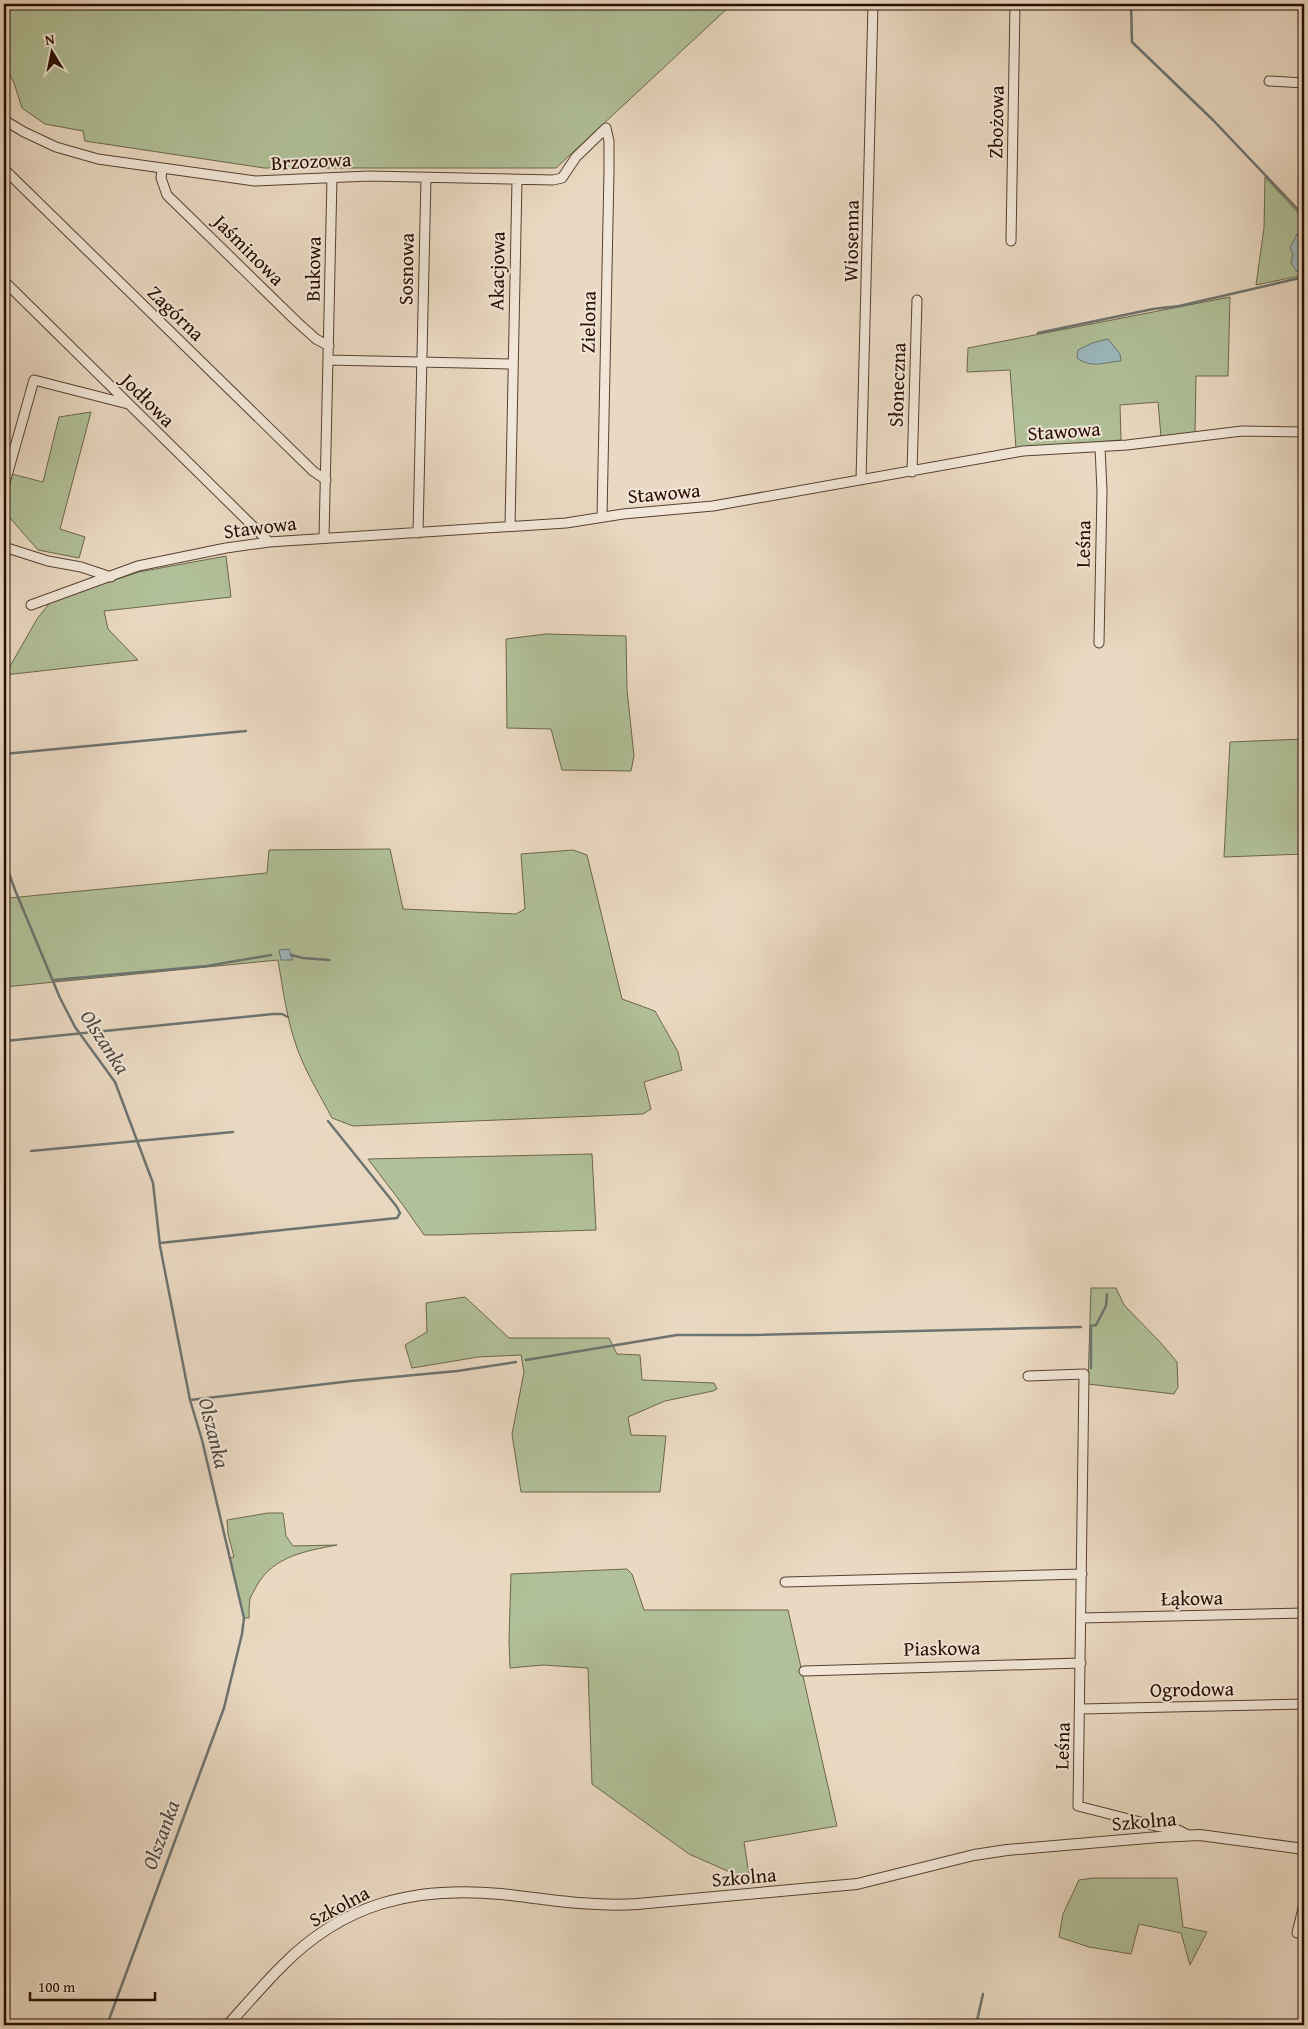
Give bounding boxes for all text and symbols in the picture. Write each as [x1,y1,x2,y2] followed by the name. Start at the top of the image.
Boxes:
[28,28,78,78] north arrow
[43,28,57,50] text: N
[980,85,1011,159] street label: Zbożowa
[270,144,352,177] street label: Brzozowa
[835,199,866,282] street label: Wiosenna
[205,205,292,292] street label: Jaśminowa
[481,231,512,311] street label: Akacjowa
[390,232,421,305] street label: Sosnowa
[297,236,328,302] street label: Bukowa
[141,278,212,347] street label: Zagórna
[572,290,603,353] street label: Zielona
[881,342,912,428] street label: Słoneczna
[113,364,182,434] street label: Jodłowa
[1026,413,1102,448] street label: Stawowa
[626,475,702,510] street label: Stawowa
[222,508,299,545] street label: Stawowa
[1068,519,1097,568] street label: Leśna
[73,1003,138,1081] water label: Olszanka
[191,1394,238,1472] water label: Olszanka
[1161,1582,1224,1613] street label: Łąkowa
[903,1632,981,1663] street label: Piaskowa
[1150,1673,1235,1704] street label: Ogrodowa
[1046,1721,1077,1770] street label: Leśna
[134,1795,187,1874] water label: Olszanka
[1110,1803,1178,1838] street label: Szkolna
[710,1859,778,1894] street label: Szkolna
[303,1877,375,1934] street label: Szkolna
[30,1969,155,2001] scale bar
[38,1976,76,1997] text: 100 m

